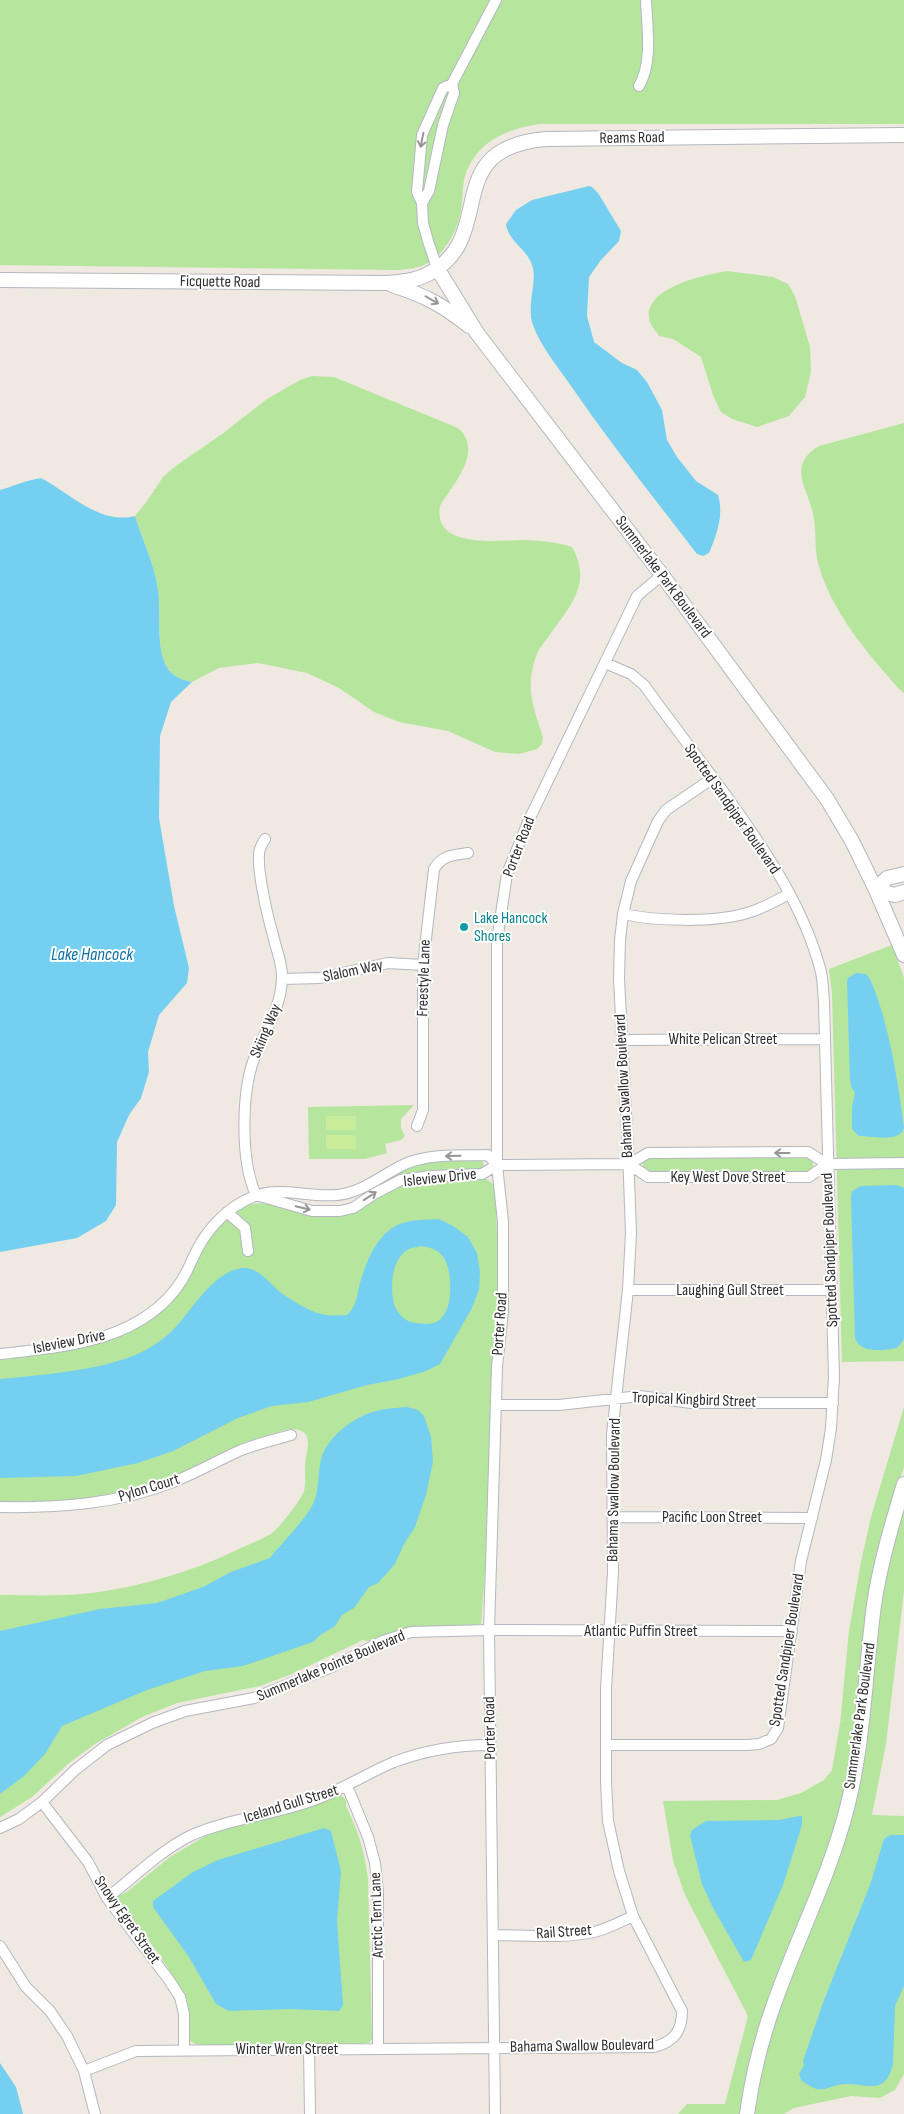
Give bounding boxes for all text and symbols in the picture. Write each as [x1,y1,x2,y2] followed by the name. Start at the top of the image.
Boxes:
[599,128,665,148] street label: Reams Road
[416,131,426,147] one-way arrow
[180,272,260,292] street label: Ficquette Road
[424,296,439,305] one-way arrow
[611,512,715,642] street label: Summerlake Park Boulevard
[680,740,784,878] street label: Spotted Sandpiper Boulevard
[499,814,539,880] street label: Porter Road
[474,909,548,946] place label: Lake Hancock Shores
[458,921,470,933] marker: Lake Hancock Shores
[413,939,435,1017] street label: Freestyle Lane
[51,944,134,965] water label: Lake Hancock
[321,955,385,987] street label: Slalom Way
[246,1001,286,1061] street label: Skiing Way
[611,1014,637,1158] street label: Bahama Swallow Boulevard
[669,1030,778,1049] street label: White Pelican Street
[774,1148,790,1157] one-way arrow
[445,1151,462,1161] one-way arrow
[403,1165,477,1191] street label: Isleview Drive
[671,1168,786,1187] street label: Key West Dove Street
[818,1172,842,1328] street label: Spotted Sandpiper Boulevard
[363,1191,377,1201] one-way arrow
[294,1204,310,1214] one-way arrow
[676,1281,784,1300] street label: Laughing Gull Street
[488,1292,512,1356] street label: Porter Road
[31,1326,107,1358] street label: Isleview Drive
[632,1388,756,1412] street label: Tropical Kingbird Street
[603,1418,625,1562] street label: Bahama Swallow Boulevard
[116,1470,182,1506] street label: Pylon Court
[662,1508,762,1527] street label: Pacific Loon Street
[766,1572,808,1728] street label: Spotted Sandpiper Boulevard
[583,1622,698,1641] street label: Atlantic Puffin Street
[254,1626,408,1706] street label: Summerlake Pointe Boulevard
[840,1641,880,1791] street label: Summerlake Park Boulevard
[480,1696,500,1760] street label: Porter Road
[241,1781,341,1827] street label: Iceland Gull Street
[90,1872,164,1968] street label: Snowy Egret Street
[366,1872,388,1959] street label: Arctic Tern Lane
[536,1921,593,1943] street label: Rail Street
[510,2035,654,2057] street label: Bahama Swallow Boulevard
[236,2040,339,2059] street label: Winter Wren Street

